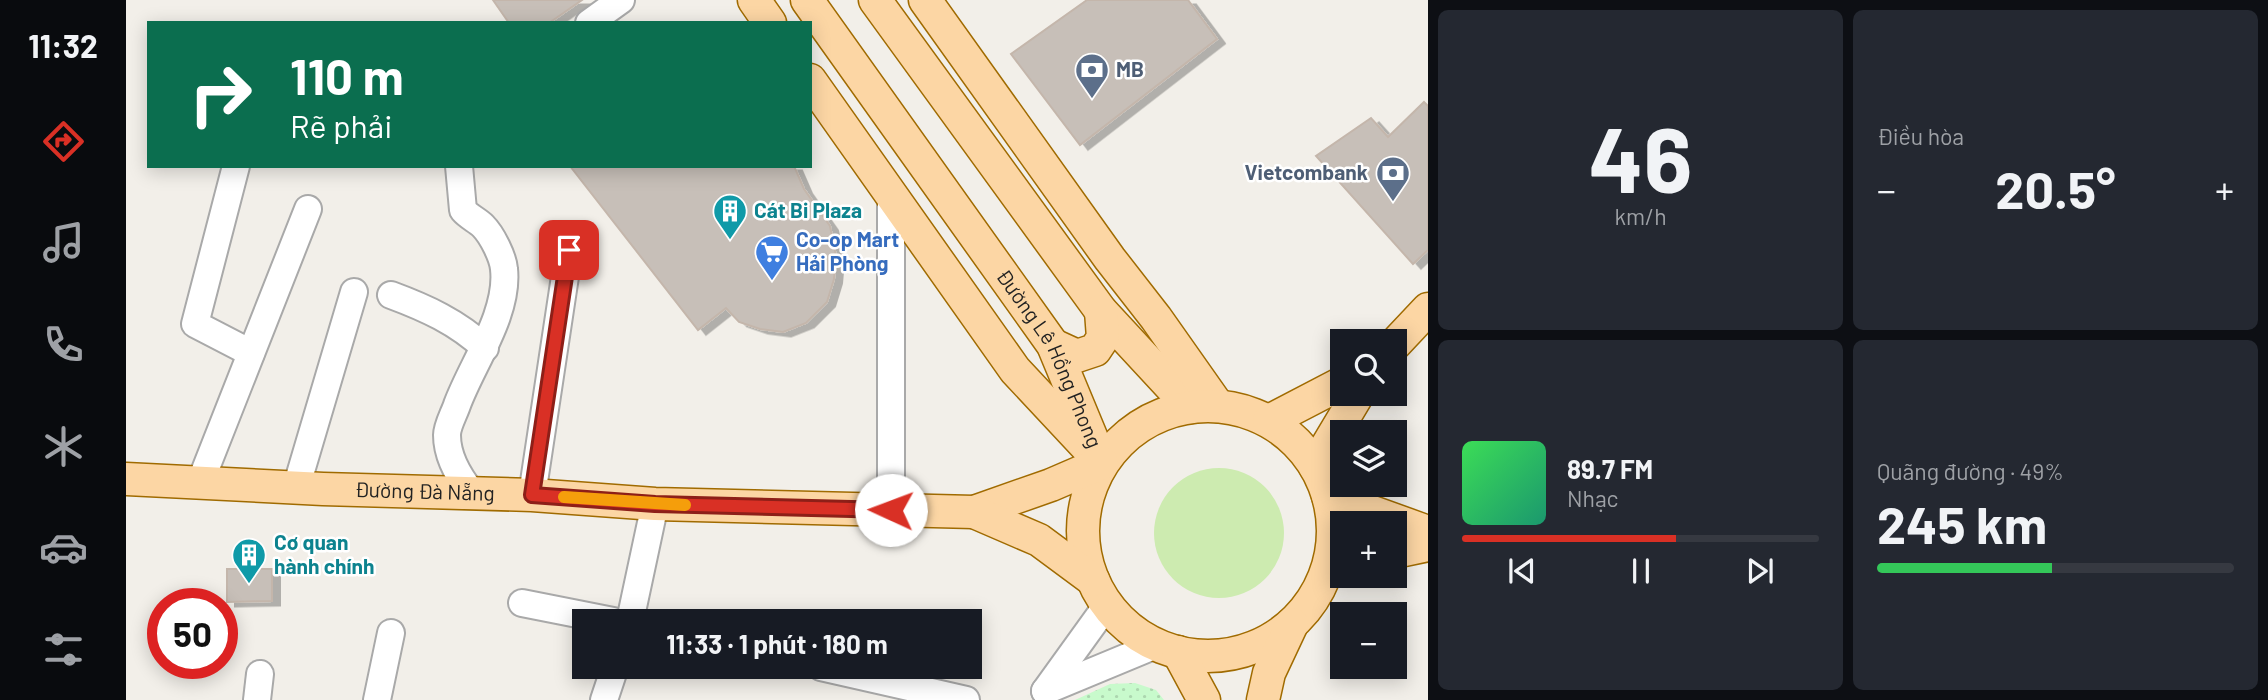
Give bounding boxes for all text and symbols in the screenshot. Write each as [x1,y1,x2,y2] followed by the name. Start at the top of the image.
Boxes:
[28,26,98,64] text: 11:32
[290,46,404,105] text: 110 m
[175,49,266,140] icon: right
[1073,51,1111,100] bank icon: MB
[1116,56,1144,81] place label: MB
[1589,102,1692,211] text: 46
[290,106,392,144] text: Rẽ phải
[39,117,88,166] icon: directions
[1877,122,1964,150] text: Điều hòa
[1374,154,1412,203] bank icon: Vietcombank
[1995,157,2116,219] text: 20.5°
[1245,159,1368,184] place label: Vietcombank
[1877,166,1896,212] text: −
[2215,166,2234,212] text: +
[711,192,749,241] building icon: Cát Bi Plaza
[754,197,862,222] place label: Cát Bi Plaza
[1614,202,1667,230] text: km/h
[39,218,88,267] icon: music
[539,220,599,280] pin
[796,226,899,275] place label: Co-op Mart Hải Phòng
[550,231,588,269] icon: arrive
[753,233,791,282] supermarket icon: Co-op Mart Hải Phòng
[992,264,1108,451] street label: Đường Lê Hồng Phong
[39,320,88,369] icon: phone
[1330,329,1407,679] map controls
[1330,329,1407,406] button: search
[1330,420,1407,497] button: layers
[39,422,88,471] icon: climate
[1567,453,1653,484] text: 89.7 FM
[1877,457,2064,485] text: Quãng đường · 49%
[854,473,928,547] position arrow
[354,476,495,505] street label: Đường Đà Nẵng
[1567,484,1618,512] text: Nhạc
[1877,492,2047,554] text: 245 km
[1330,511,1407,588] button: +
[39,523,88,572] icon: car
[274,529,374,578] place label: Cơ quan hành chính
[230,536,268,585] building icon: Cơ quan hành chính
[1503,552,1541,590] icon: previous
[1622,552,1660,590] icon: pause
[1741,552,1779,590] icon: next
[147,588,238,679] speed limit sign: 50
[1330,602,1407,679] button: −
[39,625,88,674] icon: filters
[666,628,888,659] text: 11:33 · 1 phút · 180 m

